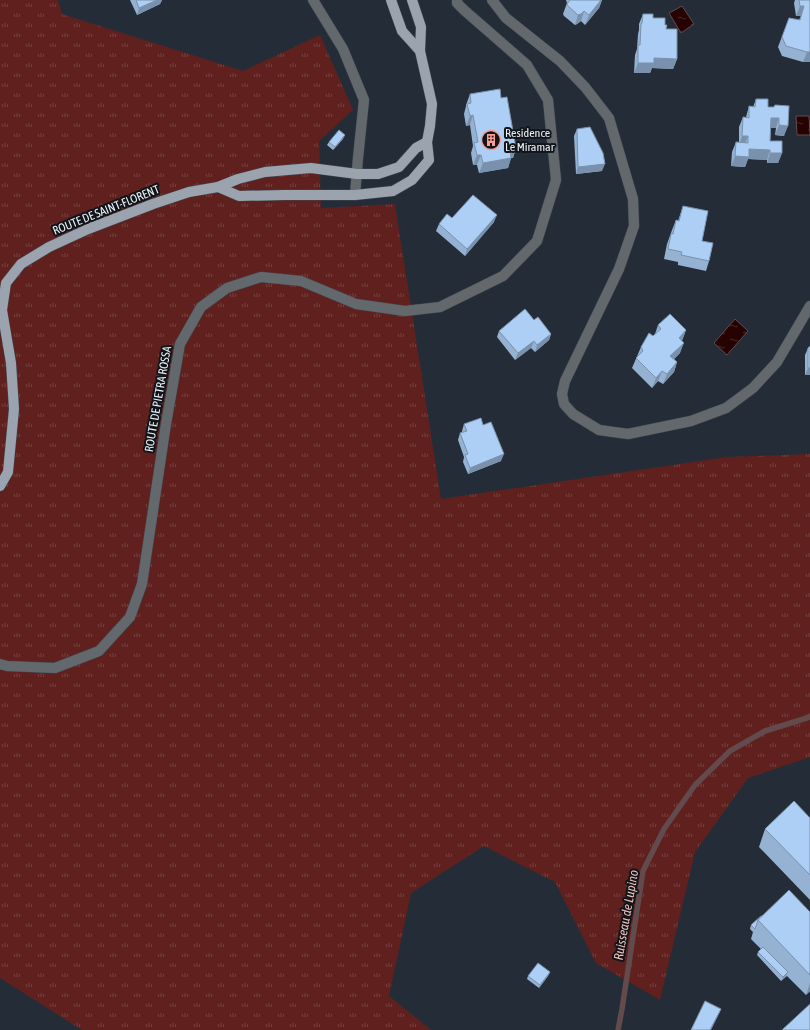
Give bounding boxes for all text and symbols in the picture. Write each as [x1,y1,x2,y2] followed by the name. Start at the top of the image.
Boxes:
[505,126,555,154] place label: Residence Le Miramar
[480,129,502,151] building icon: Residence Le Miramar
[51,182,162,238] street label: ROUTE DE SAINT-FLORENT
[142,345,174,453] street label: ROUTE DE PIETRA ROSSA
[611,869,641,961] water label: Ruisseau de Lupino

